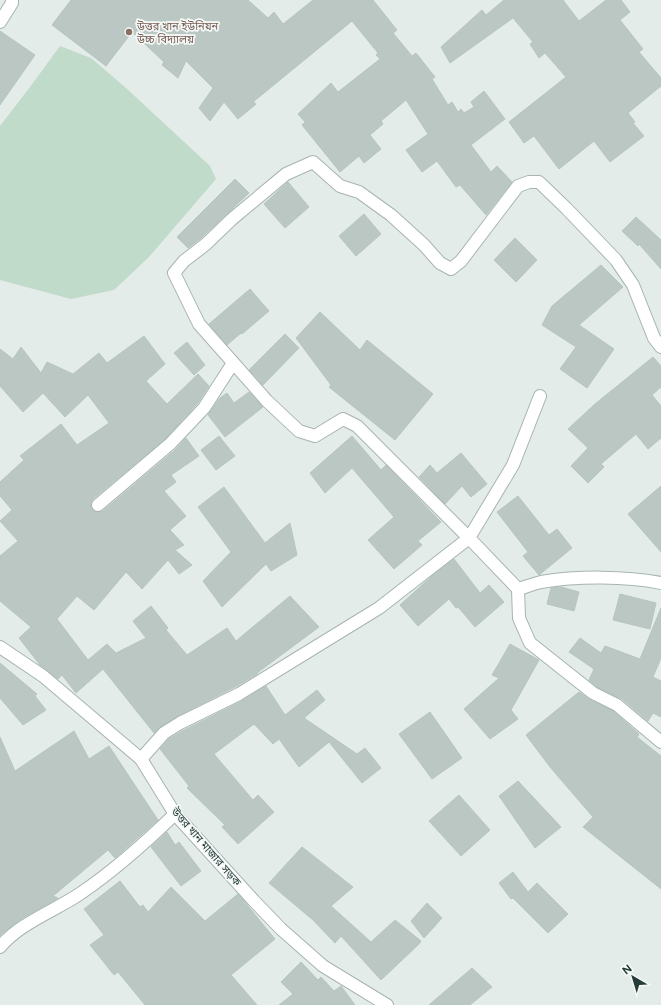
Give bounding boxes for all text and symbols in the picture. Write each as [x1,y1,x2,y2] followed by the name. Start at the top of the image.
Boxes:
[136,20,219,46] place label: উত্তর খান ইউনিয়ন উচ্চ বিদ্যালয়
[124,27,134,37] marker: উত্তর খান ইউনিয়ন উচ্চ বিদ্যালয়
[168,804,244,889] street label: উত্তর খান মাজার সড়ক
[613,957,653,997] north arrow
[620,962,635,977] text: N

